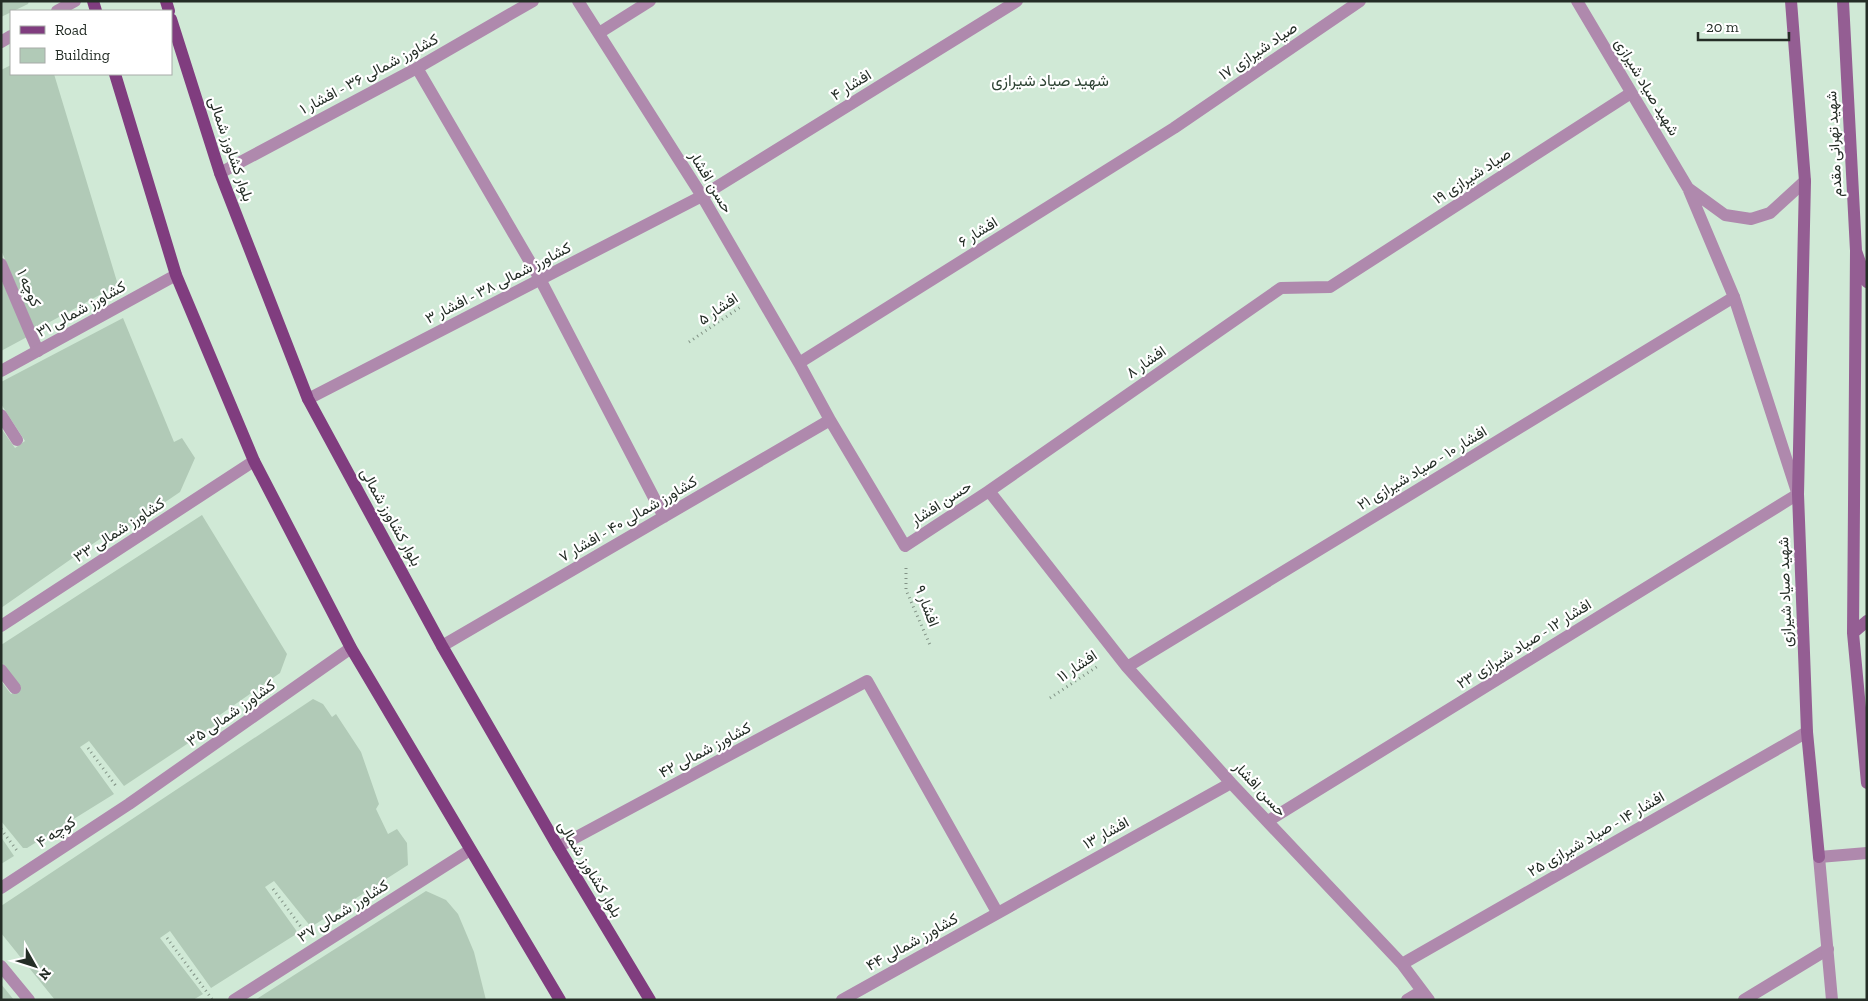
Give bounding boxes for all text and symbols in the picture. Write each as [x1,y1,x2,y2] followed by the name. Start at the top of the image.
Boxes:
[10,10,172,75] legend
[1698,10,1789,42] scale bar
[1215,18,1301,85] street label: صیاد شیرازی ۱۷
[1706,18,1739,36] text: 20 m
[55,21,88,39] text: Road
[297,30,442,119] street label: کشاورز شمالی ۳۶ - افشار ۱
[1610,35,1683,140] street label: شهید صیاد شیرازی
[55,46,110,64] text: Building
[828,66,874,104] street label: افشار ۴
[991,71,1109,91] district label: شهید صیاد شیرازی
[1822,90,1847,198] street label: شهید تهرانی مقدم
[204,94,257,204] street label: بلوار کشاورز شمالی
[1430,144,1515,209] street label: صیاد شیرازی ۱۹
[684,147,736,217] street label: حسن افشار
[955,213,1001,251] street label: افشار ۶
[422,238,575,329] street label: کشاورز شمالی ۳۸ - افشار ۳
[12,267,45,310] street label: کوچه ۱
[33,277,130,342] street label: کشاورز شمالی ۳۱
[695,289,741,329] street label: افشار ۵
[1123,342,1169,382] street label: افشار ۸
[1354,422,1491,515] street label: افشار ۱۰ - صیاد شیرازی ۲۱
[356,465,425,570] street label: بلوار کشاورز شمالی
[556,472,701,567] street label: کشاورز شمالی ۴۰ - افشار ۷
[906,477,975,531] street label: حسن افشار
[70,494,169,567] street label: کشاورز شمالی ۳۳
[1774,536,1797,647] street label: شهید صیاد شیرازی
[911,583,943,629] street label: افشار ۹
[1453,595,1595,694] street label: افشار ۱۲ - صیاد شیرازی ۲۳
[1054,646,1100,686] street label: افشار ۱۱
[183,676,280,751] street label: کشاورز شمالی ۳۵
[656,718,755,783] street label: کشاورز شمالی ۴۲
[1228,757,1290,821] street label: حسن افشار
[1524,788,1668,881] street label: افشار ۱۴ - صیاد شیرازی ۲۵
[33,813,80,852] street label: کوچه ۴
[1080,813,1132,853] street label: افشار ۱۳
[553,817,626,921] street label: بلوار کشاورز شمالی
[294,876,393,947] street label: کشاورز شمالی ۳۷
[863,909,962,976] street label: کشاورز شمالی ۴۴
[10,941,60,991] north arrow
[35,964,55,984] text: N

